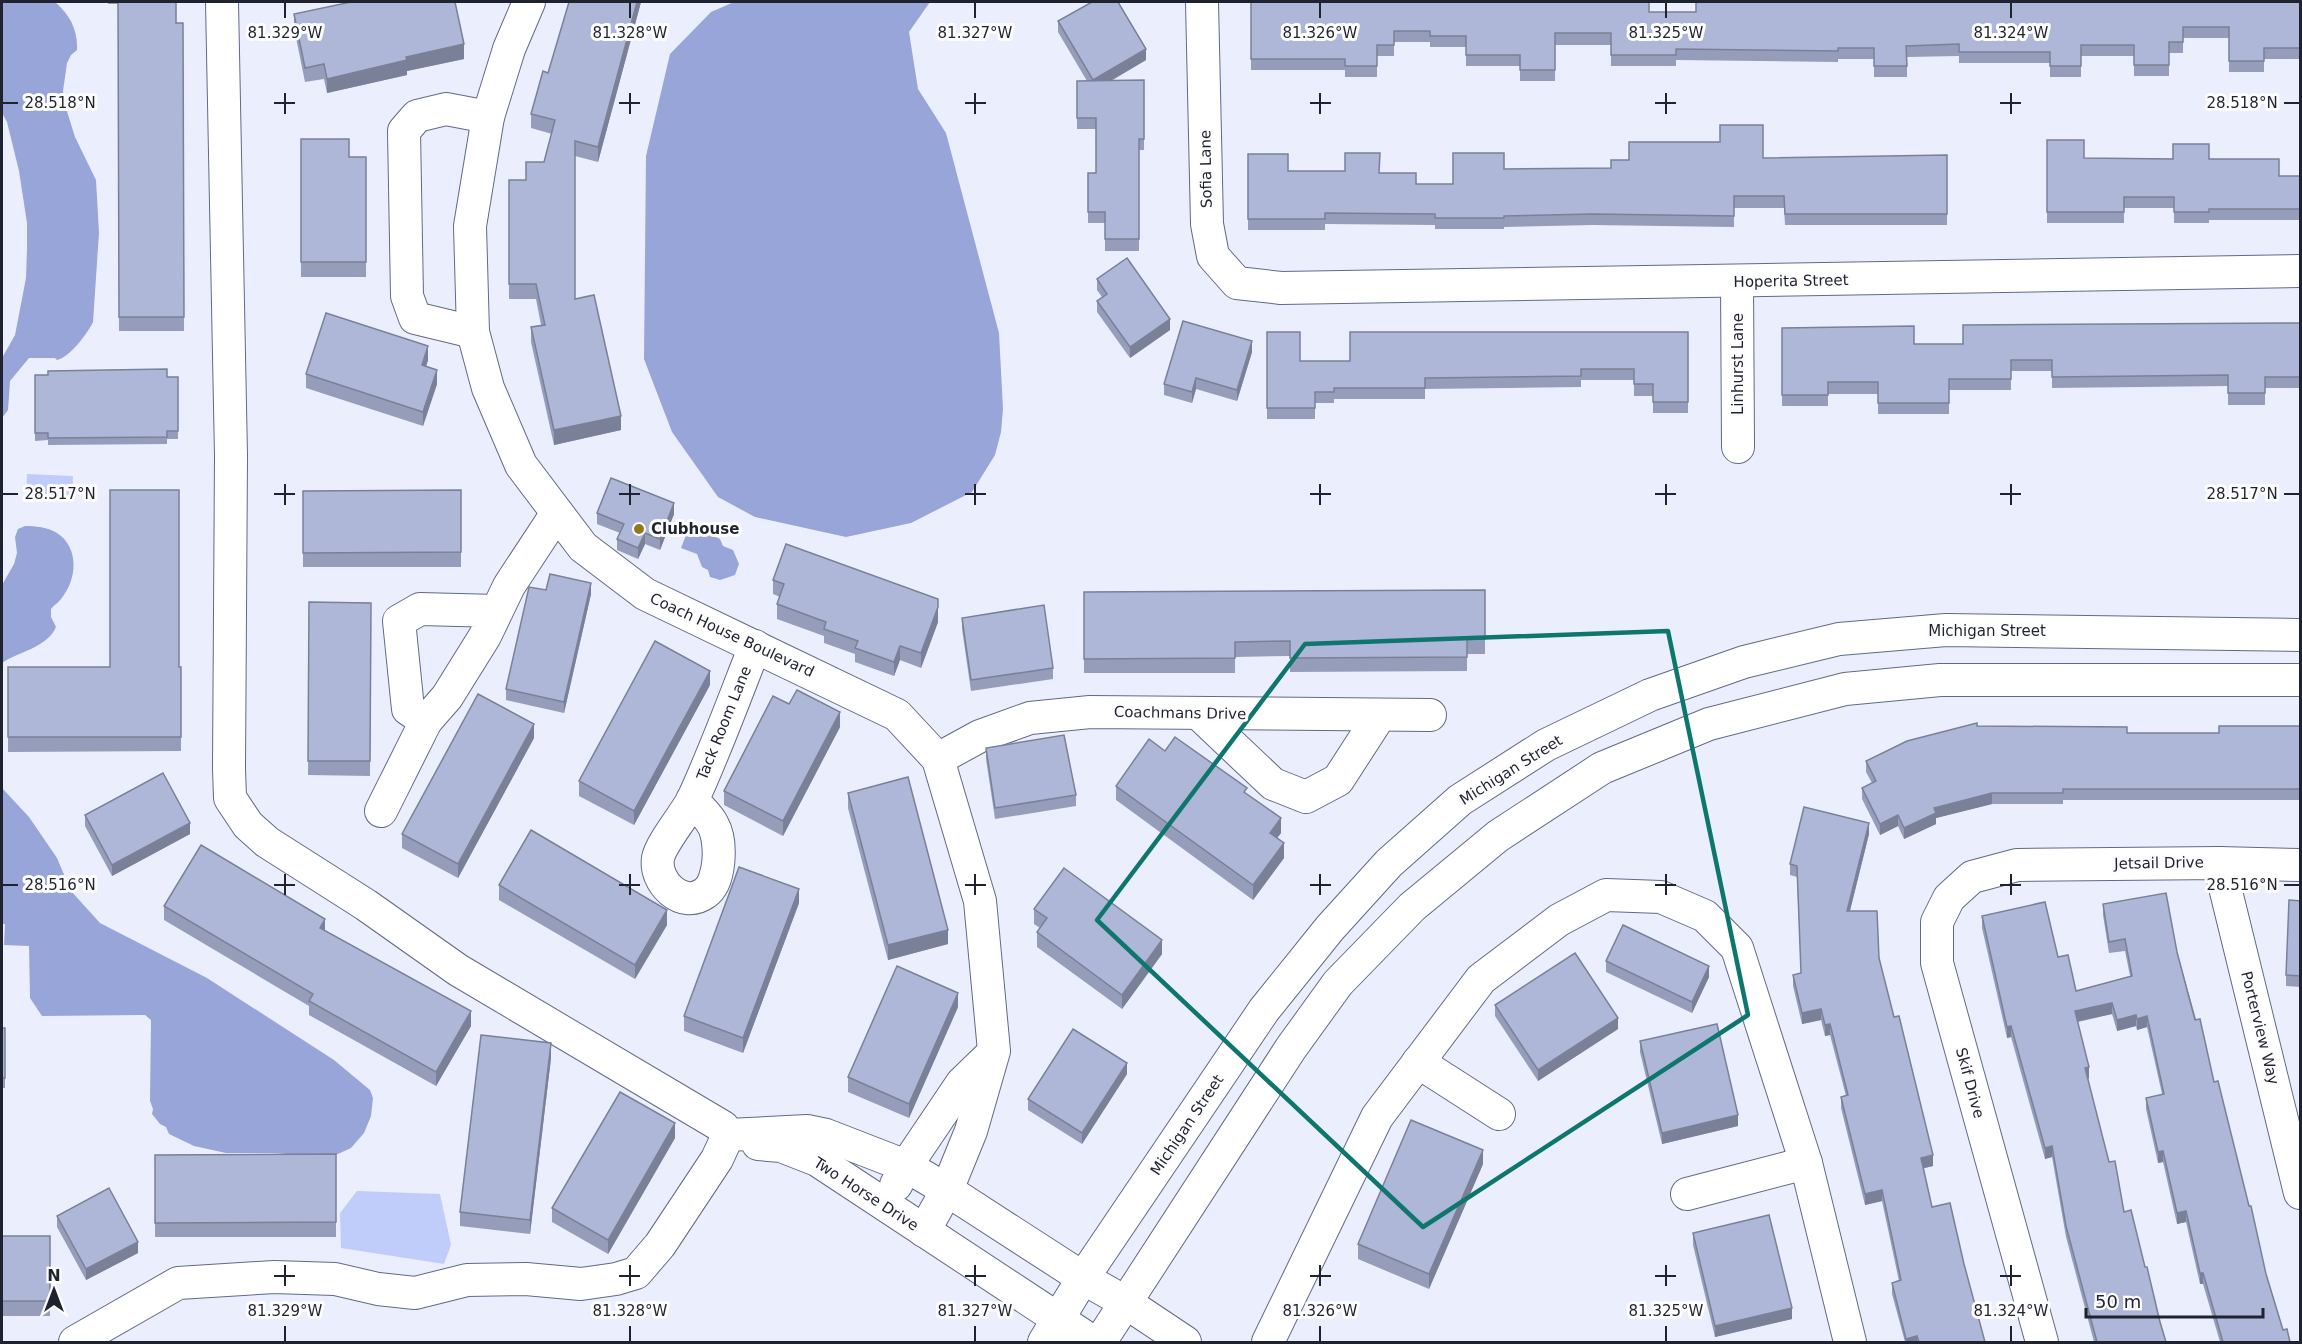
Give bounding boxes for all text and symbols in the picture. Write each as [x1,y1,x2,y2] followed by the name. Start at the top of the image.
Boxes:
[248,24,323,42] text: 81.329°W
[593,24,668,42] text: 81.328°W
[938,24,1013,42] text: 81.327°W
[1283,24,1358,42] text: 81.326°W
[1629,24,1704,42] text: 81.325°W
[1974,24,2049,42] text: 81.324°W
[24,94,96,112] text: 28.518°N
[2206,94,2278,112] text: 28.518°N
[1196,130,1216,208] street label: Sofia Lane
[1733,271,1849,291] street label: Hoperita Street
[1729,313,1747,415] street label: Linhurst Lane
[24,485,96,503] text: 28.517°N
[2206,485,2278,503] text: 28.517°N
[651,520,739,538] place label: Clubhouse
[632,522,646,536] marker: Clubhouse
[647,589,817,681] street label: Coach House Boulevard
[1928,622,2046,640] street label: Michigan Street
[693,663,755,784] street label: Tack Room Lane
[1114,703,1246,723] street label: Coachmans Drive
[1456,731,1566,809] street label: Michigan Street
[2113,853,2204,873] street label: Jetsail Drive
[24,876,96,894] text: 28.516°N
[2206,876,2278,894] text: 28.516°N
[2237,969,2283,1087] street label: Porterview Way
[1952,1046,1988,1120] street label: Skif Drive
[1147,1071,1227,1179] street label: Michigan Street
[809,1153,922,1235] street label: Two Horse Drive
[24,1260,84,1320] north arrow
[47,1266,61,1285] text: N
[2086,1281,2263,1319] scale bar
[2095,1291,2141,1312] text: 50 m
[248,1302,323,1320] text: 81.329°W
[593,1302,668,1320] text: 81.328°W
[938,1302,1013,1320] text: 81.327°W
[1283,1302,1358,1320] text: 81.326°W
[1629,1302,1704,1320] text: 81.325°W
[1974,1302,2049,1320] text: 81.324°W

